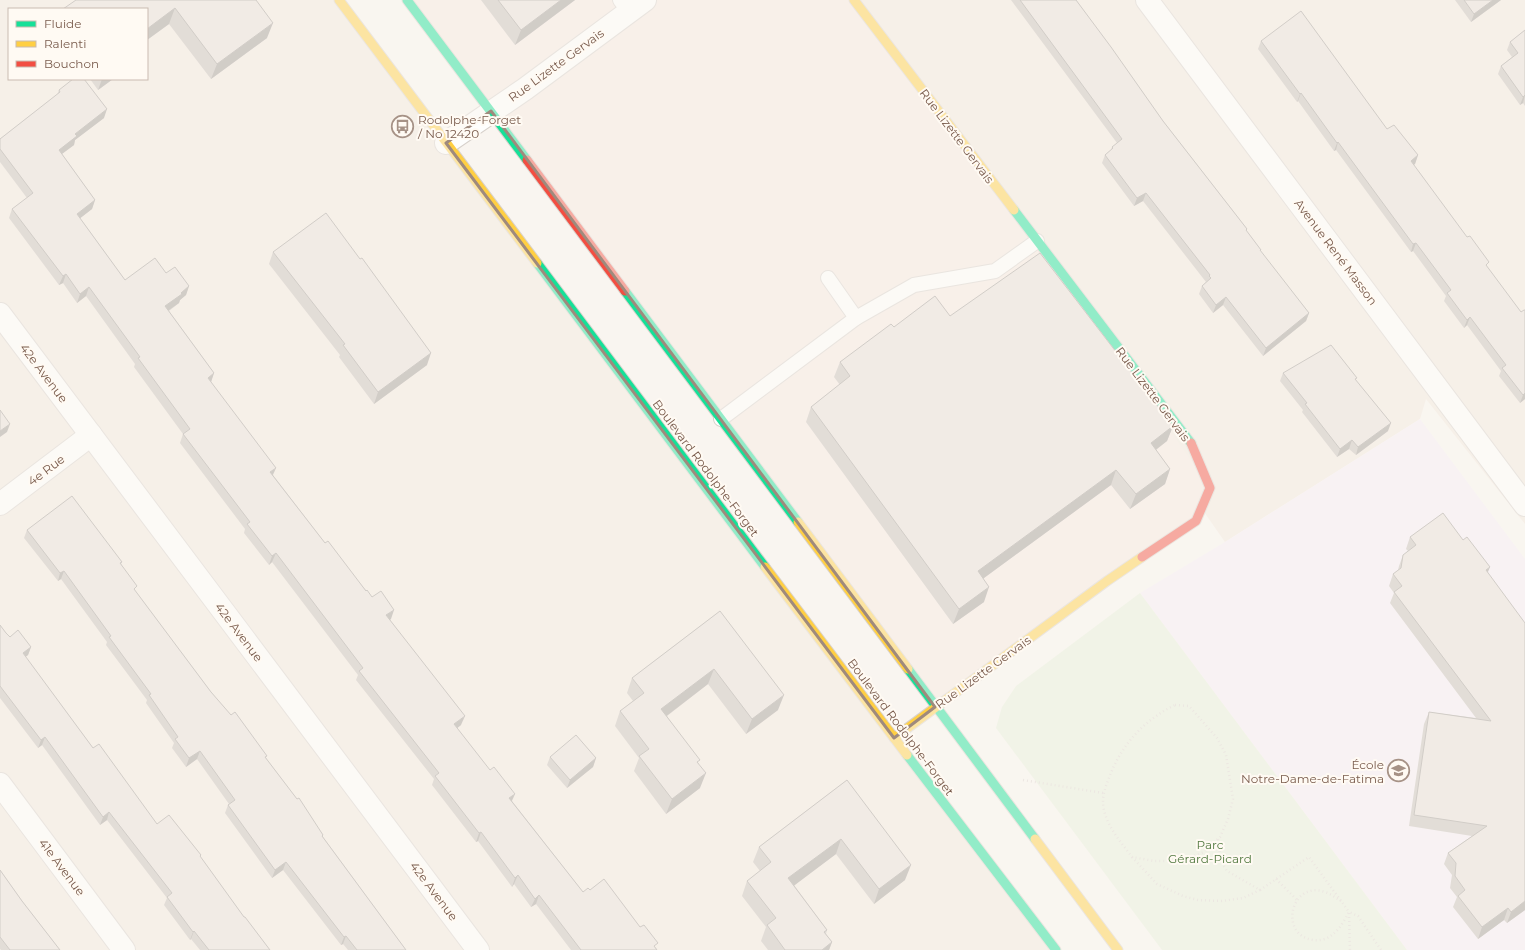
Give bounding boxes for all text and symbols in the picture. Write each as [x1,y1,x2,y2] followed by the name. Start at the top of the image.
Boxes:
[8,8,148,80] legend
[44,16,82,31] text: Fluide
[505,25,607,105] street label: Rue Lizette Gervais
[44,36,86,51] text: Ralenti
[44,56,99,71] text: Bouchon
[917,86,997,186] street label: Rue Lizette Gervais
[417,112,521,141] place label: Rodolphe-Forget / No 12420
[389,113,415,139] bus stop icon: Rodolphe-Forget / No 12420
[1291,196,1381,308] street label: Avenue René Masson
[17,340,71,406] street label: 42e Avenue
[1113,344,1193,444] street label: Rue Lizette Gervais
[650,397,762,539] street label: Boulevard Rodolphe-Forget
[25,451,67,489] street label: 4e Rue
[212,599,266,665] street label: 42e Avenue
[932,632,1034,712] street label: Rue Lizette Gervais
[845,656,957,798] street label: Boulevard Rodolphe-Forget
[1241,757,1384,786] place label: École Notre-Dame-de-Fatima
[1386,758,1412,784] school or university icon: École Notre-Dame-de-Fatima
[36,835,88,899] street label: 41e Avenue
[1168,837,1252,866] park label: Parc Gérard-Picard
[407,858,461,924] street label: 42e Avenue

